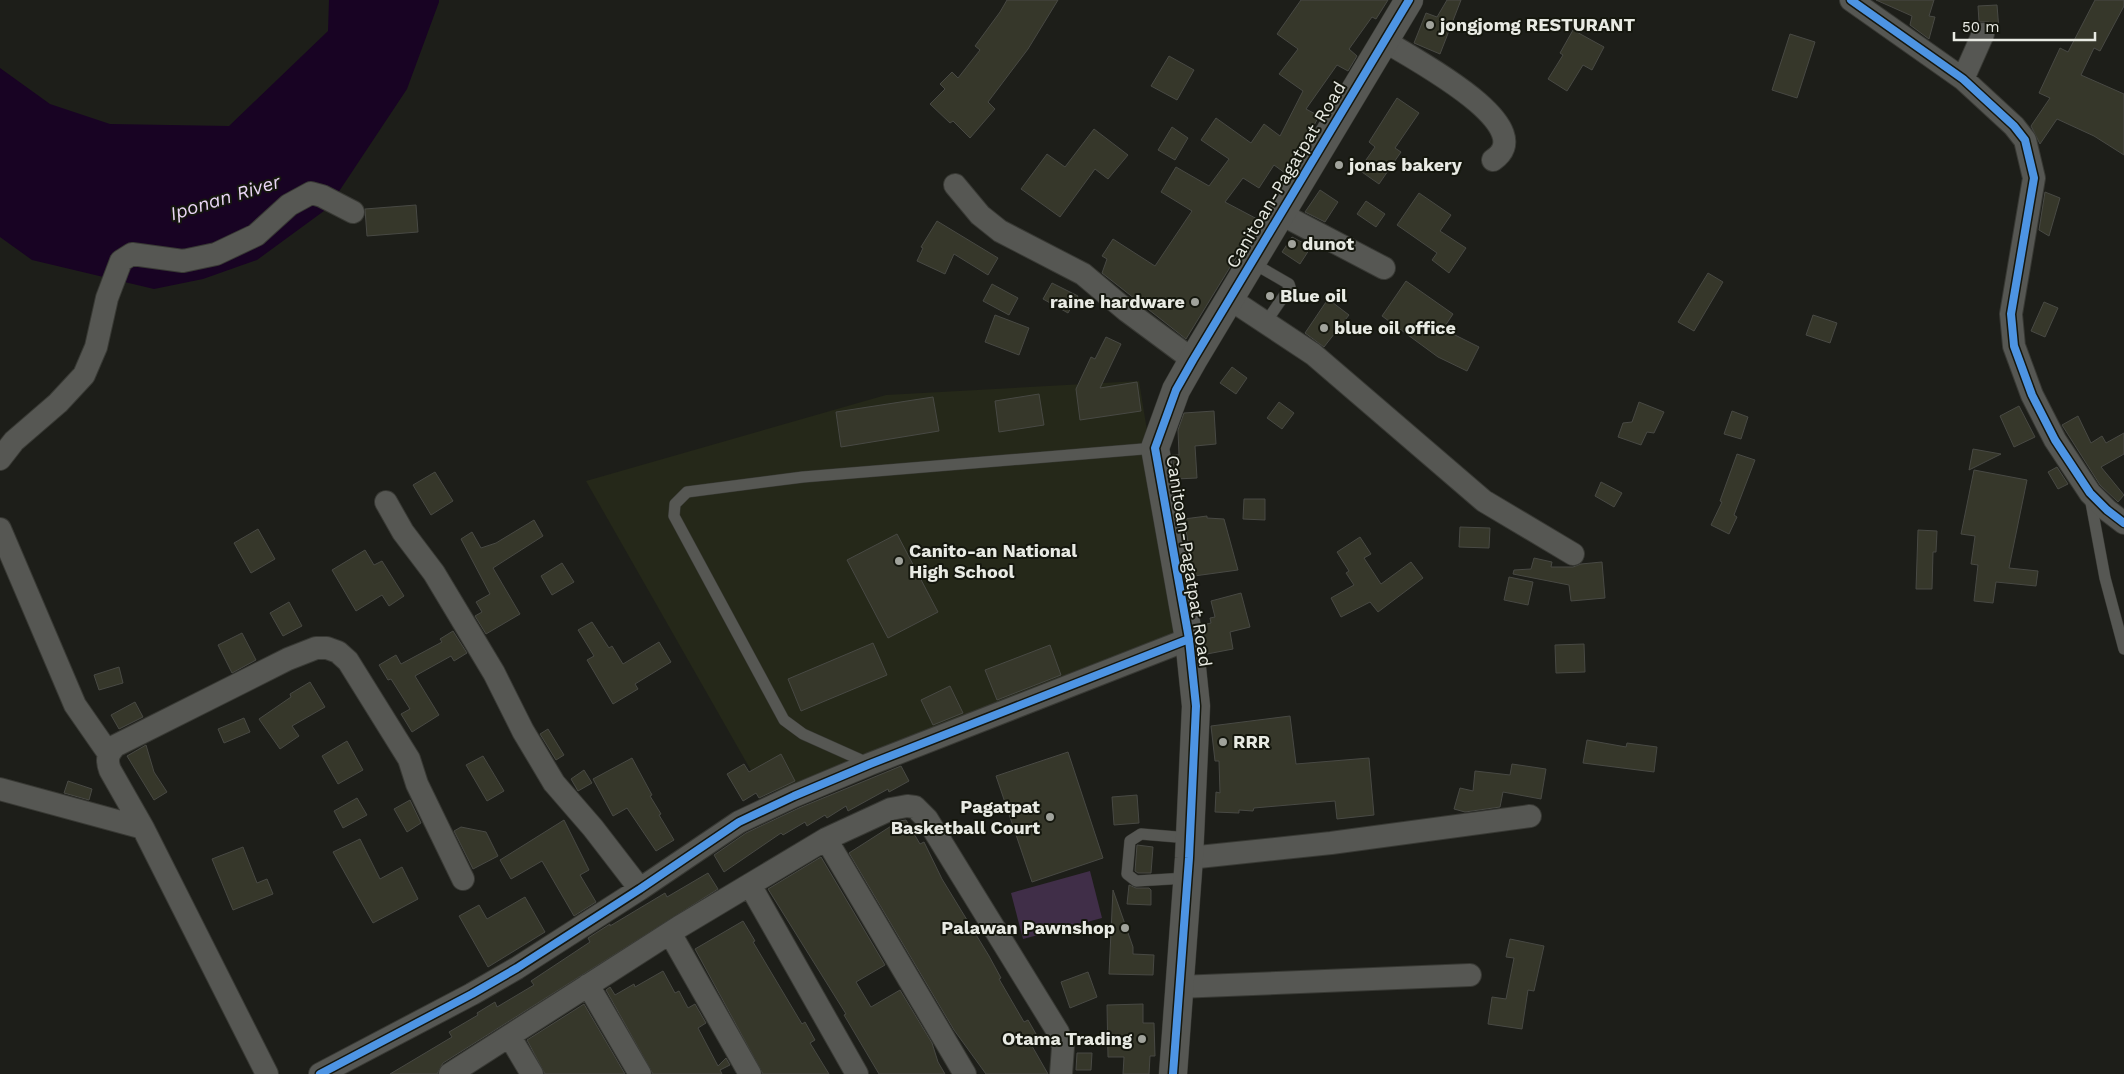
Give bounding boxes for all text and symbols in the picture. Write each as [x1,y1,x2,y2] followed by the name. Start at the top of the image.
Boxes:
[1954,10,2095,42] scale bar
[1438,14,1635,35] place label: jongjomg RESTURANT
[1962,18,1999,36] text: 50 m
[1424,19,1436,31] marker: jongjomg RESTURANT
[1221,78,1350,272] street label: Canitoan-Pagatpat Road
[1347,154,1463,175] place label: jonas bakery
[1333,159,1345,171] marker: jonas bakery
[167,170,284,225] water label: Iponan River
[1302,233,1354,254] place label: dunot
[1286,238,1298,250] marker: dunot
[1280,285,1347,306] place label: Blue oil
[1264,290,1276,302] marker: Blue oil
[1050,291,1185,312] place label: raine hardware
[1189,296,1201,308] marker: raine hardware
[1334,317,1456,338] place label: blue oil office
[1318,322,1330,334] marker: blue oil office
[1162,454,1217,668] street label: Canitoan-Pagatpat Road
[909,540,1077,582] place label: Canito-an National High School
[893,555,905,567] marker: Canito-an National High School
[1233,731,1271,752] place label: RRR
[1217,736,1229,748] marker: RRR
[891,796,1040,838] place label: Pagatpat Basketball Court
[1044,811,1056,823] marker: Pagatpat Basketball Court
[941,917,1115,938] place label: Palawan Pawnshop
[1119,922,1131,934] marker: Palawan Pawnshop
[1002,1028,1133,1049] place label: Otama Trading
[1136,1033,1148,1045] marker: Otama Trading

